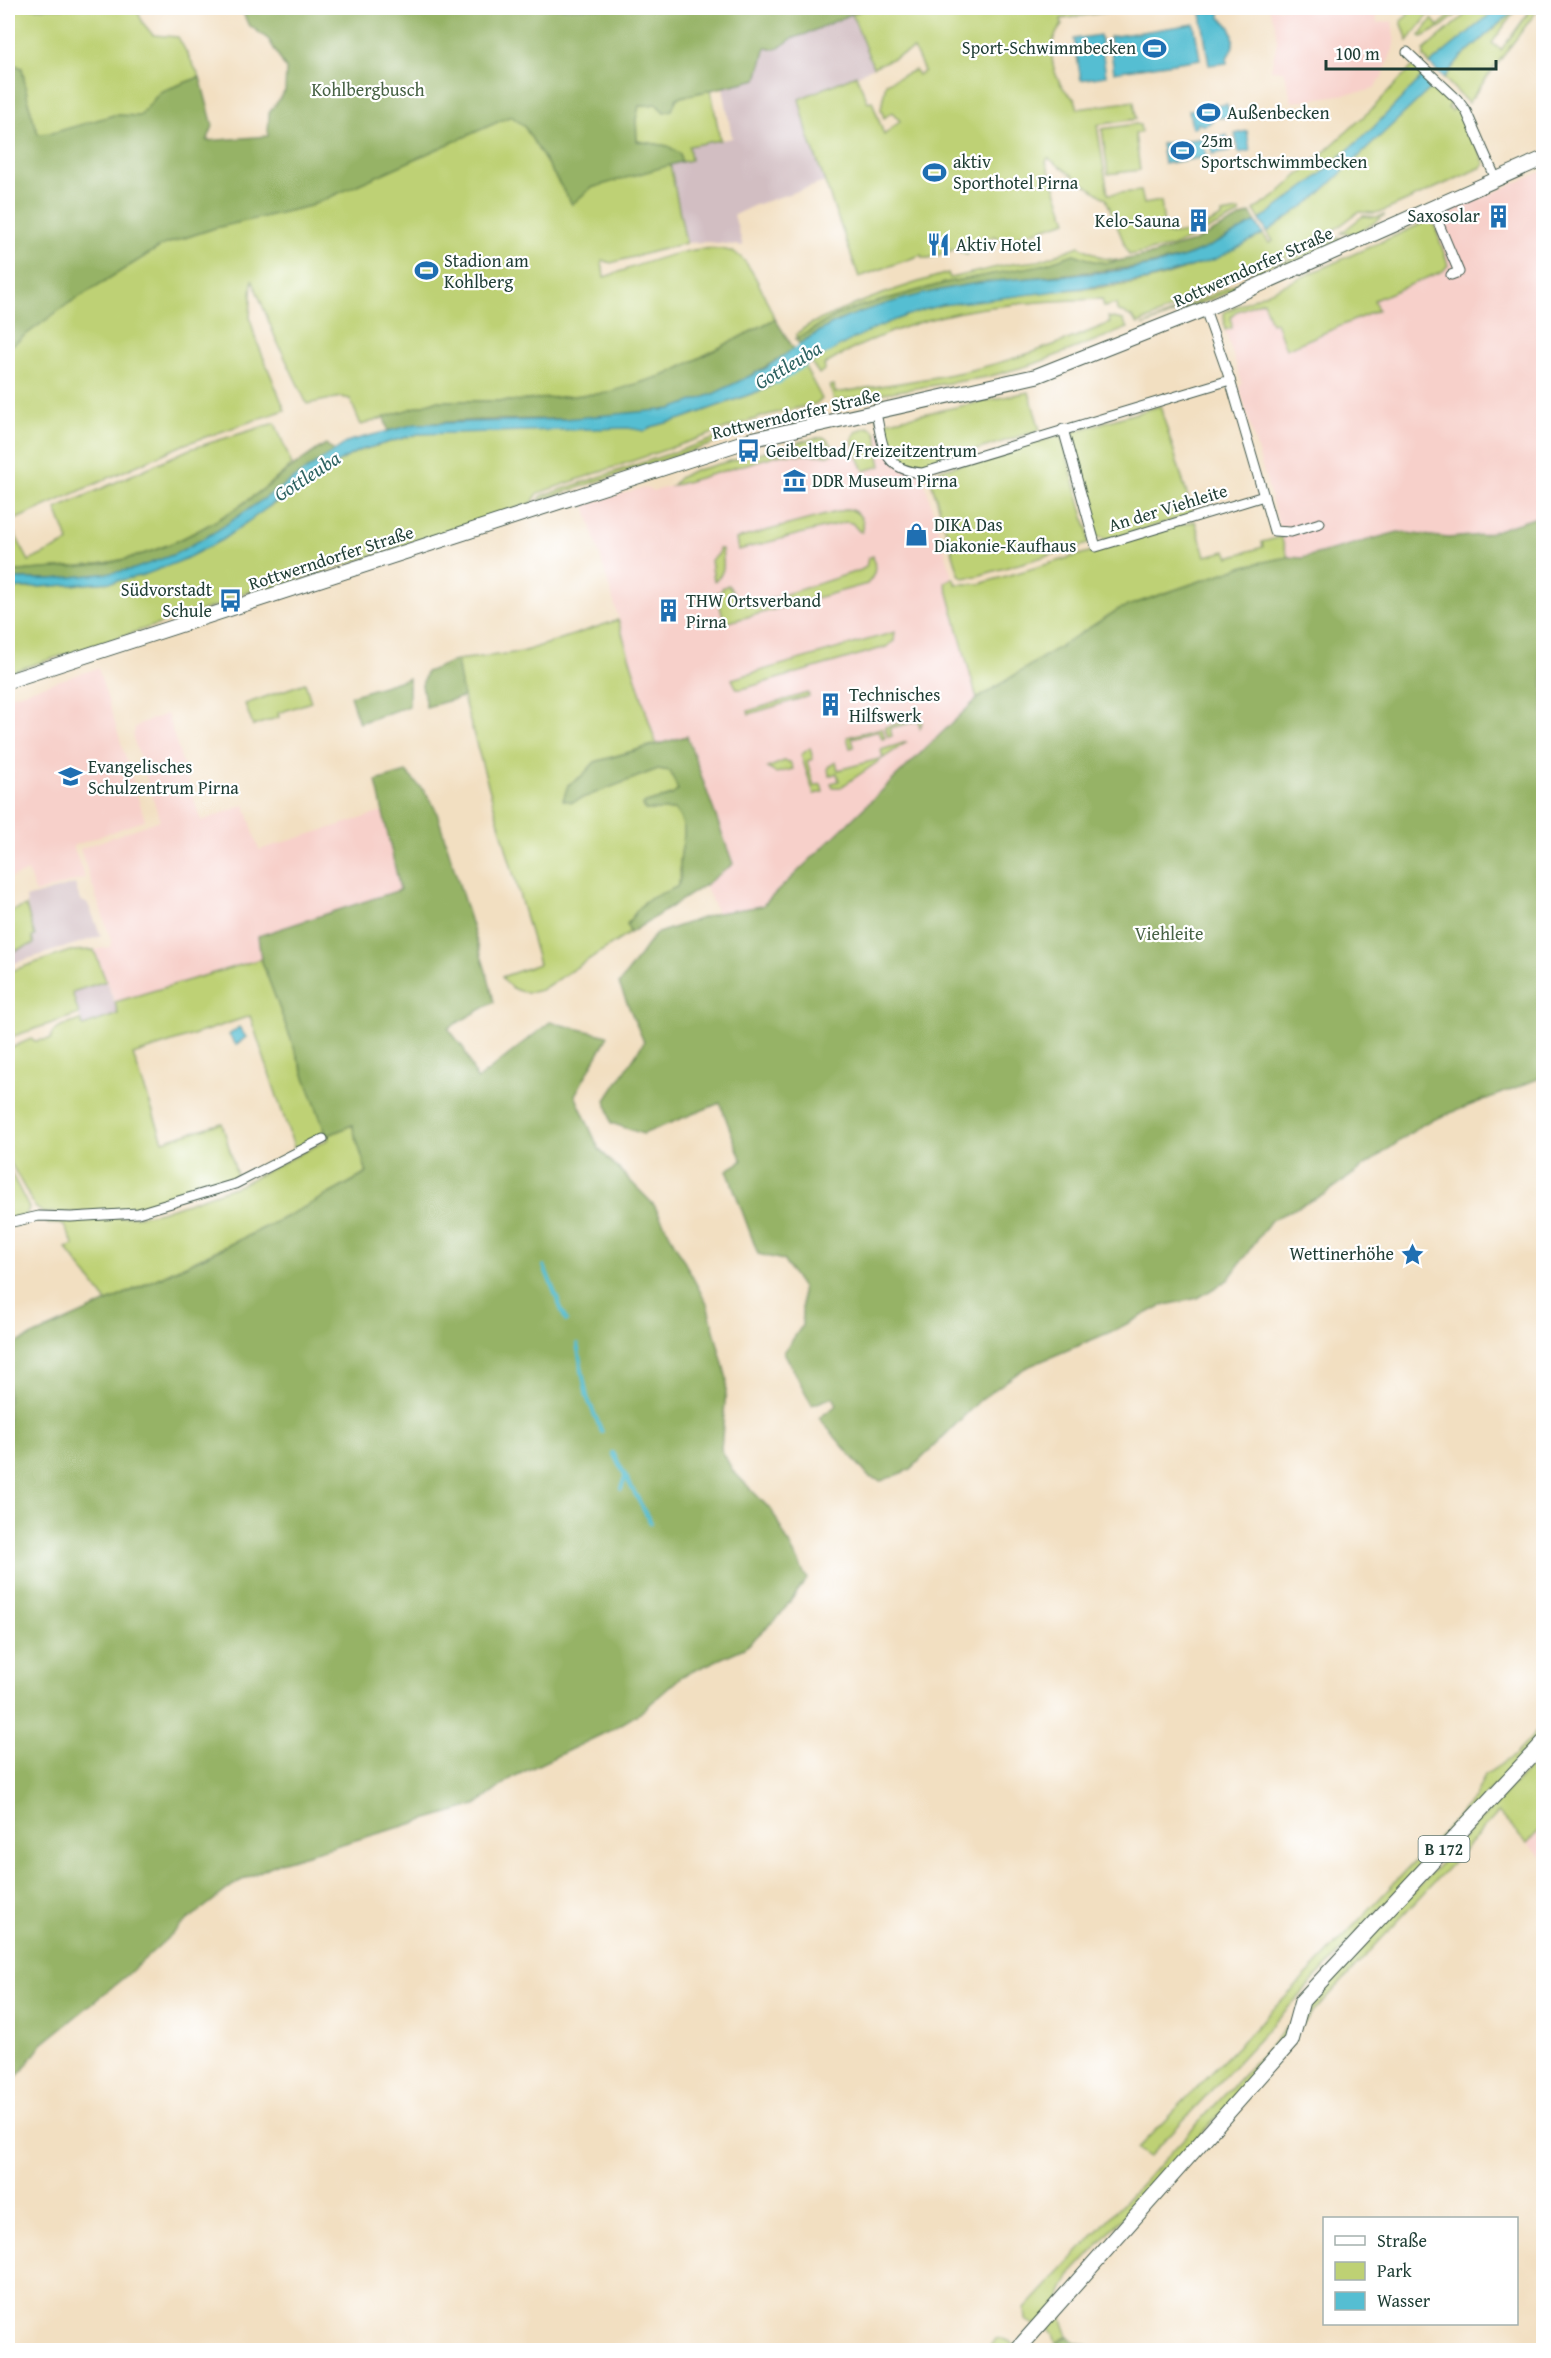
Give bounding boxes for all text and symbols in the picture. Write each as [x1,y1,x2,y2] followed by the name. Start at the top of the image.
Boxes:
[1326,33,1496,71] scale bar
[962,34,1136,61] place label: Sport-Schwimmbecken
[1141,35,1167,61] sports icon: Sport-Schwimmbecken
[1335,40,1380,67] text: 100 m
[311,76,425,103] park label: Kohlbergbusch
[1227,99,1330,126] place label: Außenbecken
[1196,100,1222,126] sports icon: Außenbecken
[1201,127,1367,175] place label: 25m Sportschwimmbecken
[1170,138,1196,164] sports icon: 25m Sportschwimmbecken
[953,148,1079,196] place label: aktiv Sporthotel Pirna
[922,159,948,185] sports icon: aktiv Sporthotel Pirna
[1407,202,1481,229] place label: Saxosolar
[1485,203,1511,229] building icon: Saxosolar
[1095,207,1180,234] place label: Kelo-Sauna
[1185,208,1211,234] building icon: Kelo-Sauna
[1169,219,1337,314] street label: Rottwerndorfer Straße
[956,231,1041,258] place label: Aktiv Hotel
[925,232,951,258] restaurant icon: Aktiv Hotel
[444,247,529,295] place label: Stadion am Kohlberg
[413,258,439,284] sports icon: Stadion am Kohlberg
[749,333,828,396] water label: Gottleuba
[709,381,883,446] street label: Rottwerndorfer Straße
[766,437,977,464] place label: Geibeltbad/Freizeitzentrum
[735,438,761,464] bus stop icon: Geibeltbad/Freizeitzentrum
[268,443,346,508] water label: Gottleuba
[812,467,958,494] place label: DDR Museum Pirna
[781,468,807,494] museum icon: DDR Museum Pirna
[1105,477,1231,538] street label: An der Viehleite
[934,511,1076,559] place label: DIKA Das Diakonie-Kaufhaus
[245,518,417,597] street label: Rottwerndorfer Straße
[903,522,929,548] shop icon: DIKA Das Diakonie-Kaufhaus
[121,576,213,624] place label: Südvorstadt Schule
[217,587,243,613] bus stop icon: Südvorstadt Schule
[686,587,821,635] place label: THW Ortsverband Pirna
[655,598,681,624] building icon: THW Ortsverband Pirna
[849,681,940,729] place label: Technisches Hilfswerk
[818,692,844,718] building icon: Technisches Hilfswerk
[88,753,239,801] place label: Evangelisches Schulzentrum Pirna
[57,764,83,790] school or university icon: Evangelisches Schulzentrum Pirna
[1135,920,1203,947] park label: Viehleite
[1289,1240,1394,1267] place label: Wettinerhöhe
[1399,1241,1425,1267] place icon: Wettinerhöhe
[1418,1836,1470,1862] road number: B 172
[1323,2217,1518,2325] legend
[1377,2227,1427,2254] text: Straße
[1377,2257,1413,2284] text: Park
[1377,2287,1431,2314] text: Wasser

